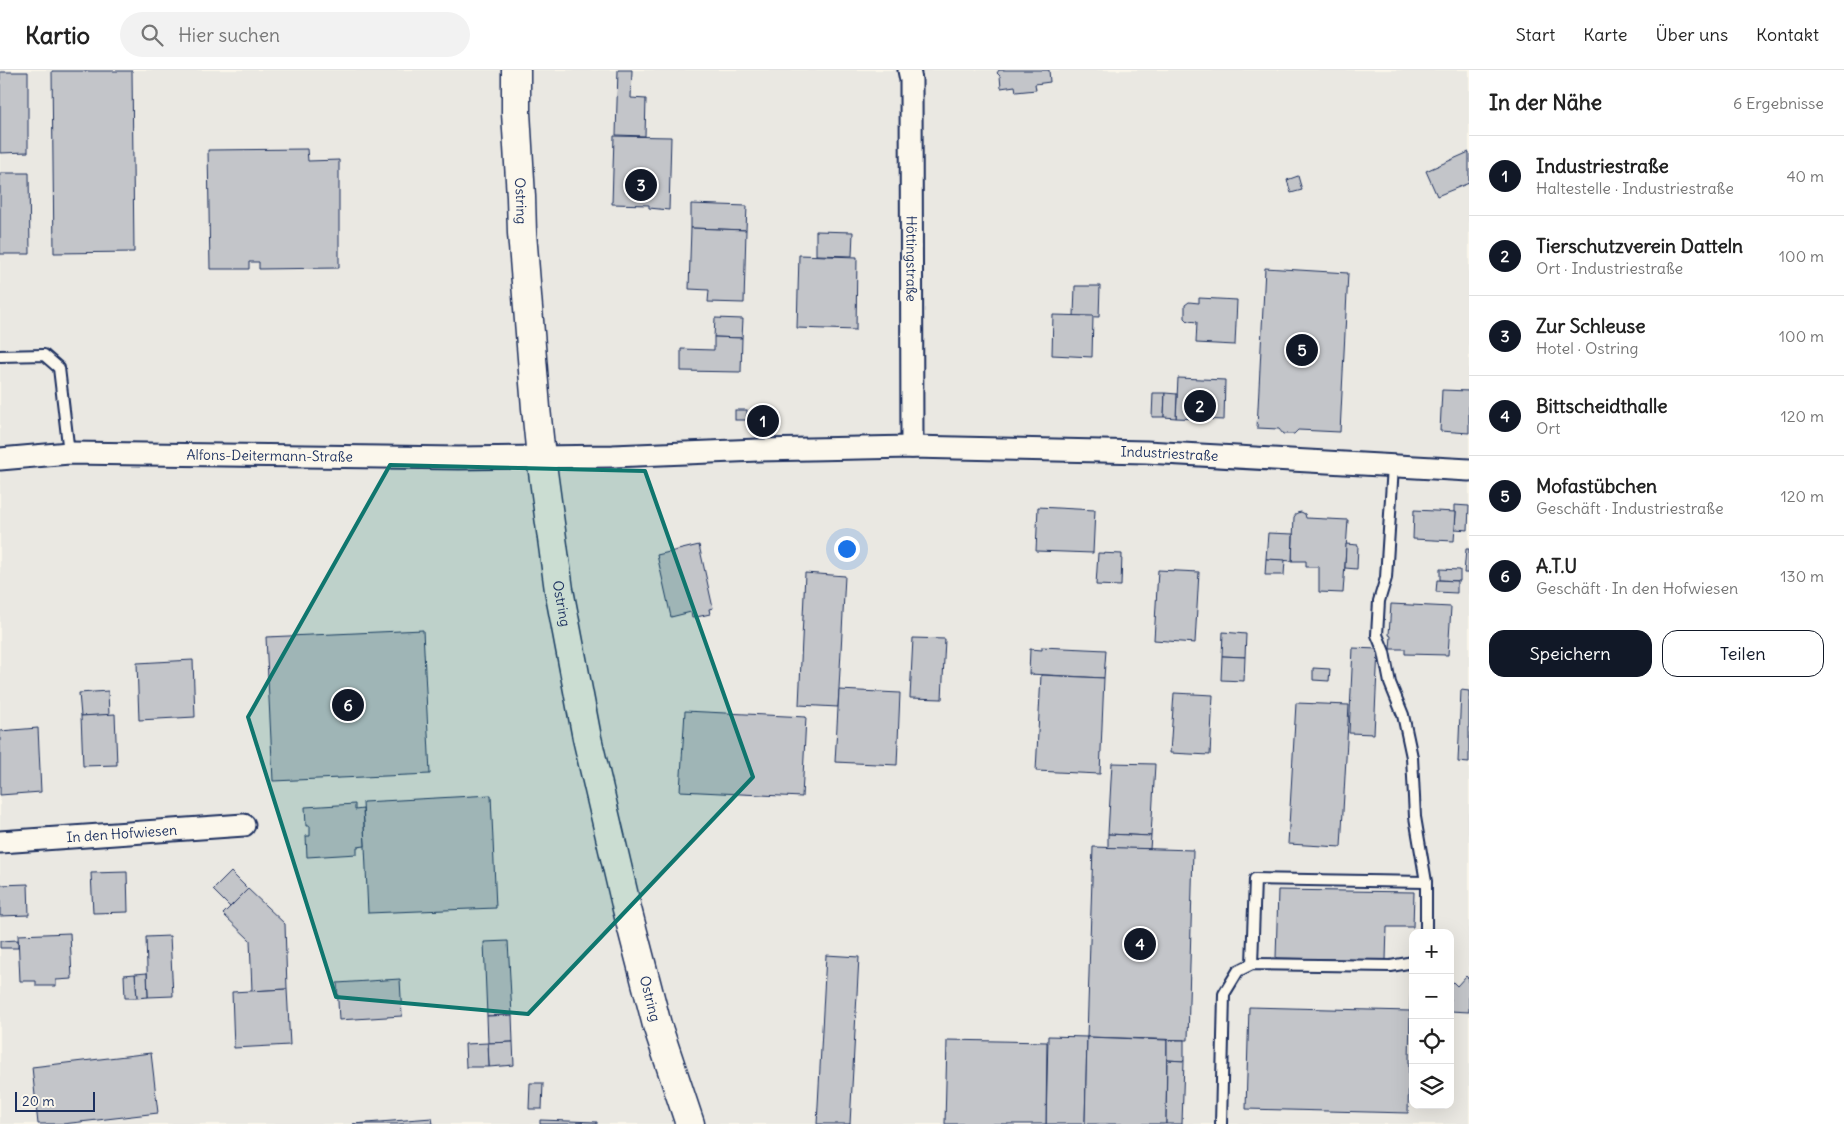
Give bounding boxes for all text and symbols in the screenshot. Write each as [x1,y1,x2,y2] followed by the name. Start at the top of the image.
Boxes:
[120,12,470,57] search box
[25,20,90,50] text: Kartio
[138,21,166,49] icon: search
[178,23,280,47] text: Hier suchen
[1516,23,1555,46] text: Start
[1583,23,1628,46] text: Karte
[1656,23,1728,46] text: Über uns
[1756,23,1819,46] text: Kontakt
[1489,89,1602,116] text: In der Nähe
[1733,93,1824,113] text: 6 Ergebnisse
[1536,154,1669,178] text: Industriestraße
[625,166,657,204] pin: 3
[1502,166,1508,186] text: 1
[1786,166,1824,186] text: 40 m
[511,177,531,224] street label: Ostring
[1536,178,1734,198] text: Haltestelle · Industriestraße
[902,216,921,302] street label: Höttingstraße
[1536,234,1743,258] text: Tierschutzverein Datteln
[1501,246,1509,266] text: 2
[1779,246,1824,266] text: 100 m
[1536,258,1683,278] text: Ort · Industriestraße
[1536,314,1645,338] text: Zur Schleuse
[1500,326,1510,346] text: 3
[1779,326,1824,346] text: 100 m
[1286,331,1318,369] pin: 5
[1536,338,1638,358] text: Hotel · Ostring
[1184,387,1216,425] pin: 2
[1536,394,1667,418] text: Bittscheidthalle
[747,402,779,440] pin: 1
[1500,406,1510,426] text: 4
[1781,406,1824,426] text: 120 m
[1536,418,1560,438] text: Ort
[1120,442,1219,465] street label: Industriestraße
[186,446,353,466] street label: Alfons-Deitermann-Straße
[1536,474,1657,498] text: Mofastübchen
[1500,486,1510,506] text: 5
[1781,486,1824,506] text: 120 m
[1536,498,1724,518] text: Geschäft · Industriestraße
[834,536,860,562] your location
[1536,554,1577,578] text: A.T.U
[1500,566,1510,586] text: 6
[1780,566,1824,586] text: 130 m
[1536,578,1738,598] text: Geschäft · In den Hofwiesen
[549,579,575,628] street label: Ostring
[1489,630,1652,677] button: Speichern
[1662,630,1824,677] button: Teilen
[332,686,364,724] pin: 6
[66,821,178,846] street label: In den Hofwiesen
[1124,925,1156,963] pin: 4
[1409,929,1454,1109] map controls
[1409,929,1454,974] button: +
[636,974,665,1023] street label: Ostring
[1409,974,1454,1019] button: −
[1409,1019,1454,1064] button: locate
[1409,1064,1454,1109] button: layers
[15,1089,95,1112] scale bar
[22,1092,55,1110] text: 20 m

